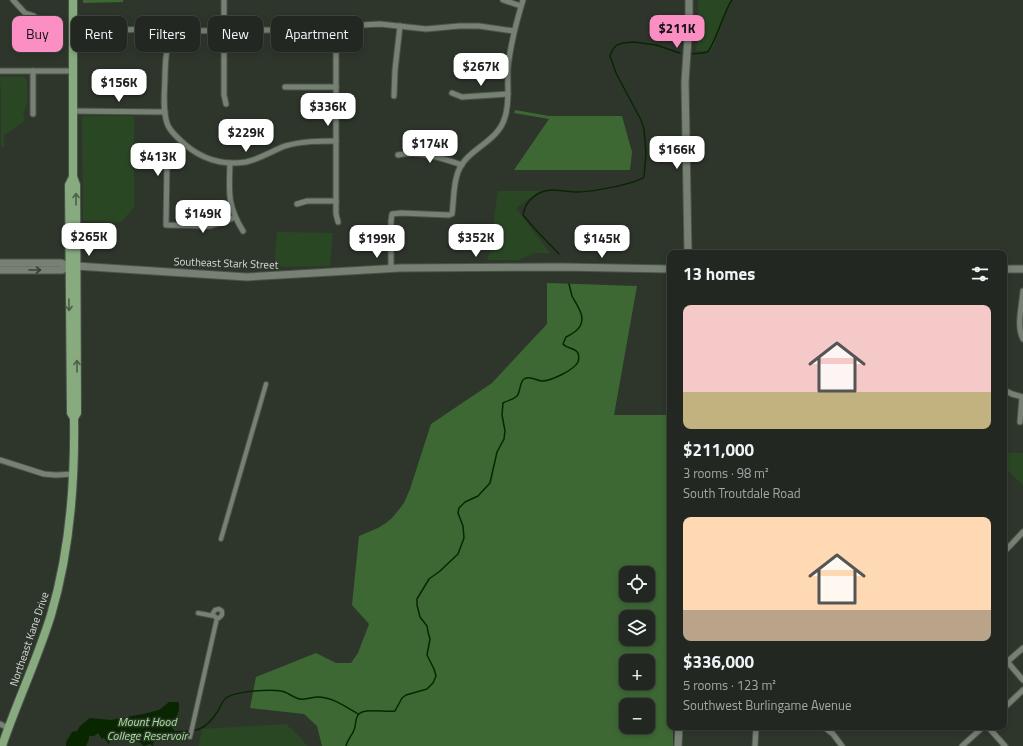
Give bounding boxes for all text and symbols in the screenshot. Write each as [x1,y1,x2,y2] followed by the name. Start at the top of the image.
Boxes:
[649,15,705,49] pin: $211K
[12,16,63,52] chip: Buy
[71,16,127,52] chip: Rent
[135,16,200,52] chip: Filters
[208,16,263,52] chip: New
[271,16,363,52] chip: Apartment
[659,18,695,38] text: $211K
[453,53,509,87] pin: $267K
[463,56,499,76] text: $267K
[91,69,147,103] pin: $156K
[101,72,137,92] text: $156K
[300,93,356,127] pin: $336K
[310,96,346,116] text: $336K
[218,119,274,153] pin: $229K
[228,122,264,142] text: $229K
[402,130,458,164] pin: $174K
[412,133,448,153] text: $174K
[649,136,705,170] pin: $166K
[659,139,695,159] text: $166K
[130,143,186,177] pin: $413K
[140,146,176,166] text: $413K
[72,193,80,206] one-way arrow
[175,200,231,234] pin: $149K
[185,203,221,223] text: $149K
[61,223,117,257] pin: $265K
[448,224,504,258] pin: $352K
[349,225,405,259] pin: $199K
[574,225,630,259] pin: $145K
[71,226,107,246] text: $265K
[458,227,494,247] text: $352K
[359,228,395,248] text: $199K
[584,228,620,248] text: $145K
[173,253,279,273] street label: Southeast Stark Street
[683,261,755,287] text: 13 homes
[969,263,991,285] icon: filters
[28,266,41,274] one-way arrow
[65,298,73,311] one-way arrow
[801,331,873,403] icon: home
[73,360,81,373] one-way arrow
[683,437,754,463] text: $211,000
[683,463,769,483] text: 3 rooms · 98 m²
[683,483,801,503] text: South Troutdale Road
[801,543,873,615] icon: home
[619,566,655,734] map controls
[619,566,655,602] button: locate
[5,589,53,688] street label: Northeast Kane Drive
[619,610,655,646] button: layers
[683,649,754,675] text: $336,000
[619,654,655,690] button: +
[683,675,776,695] text: 5 rooms · 123 m²
[683,695,852,715] text: Southwest Burlingame Avenue
[619,698,655,734] button: −
[107,712,189,745] water label: Mount Hood College Reservoir

